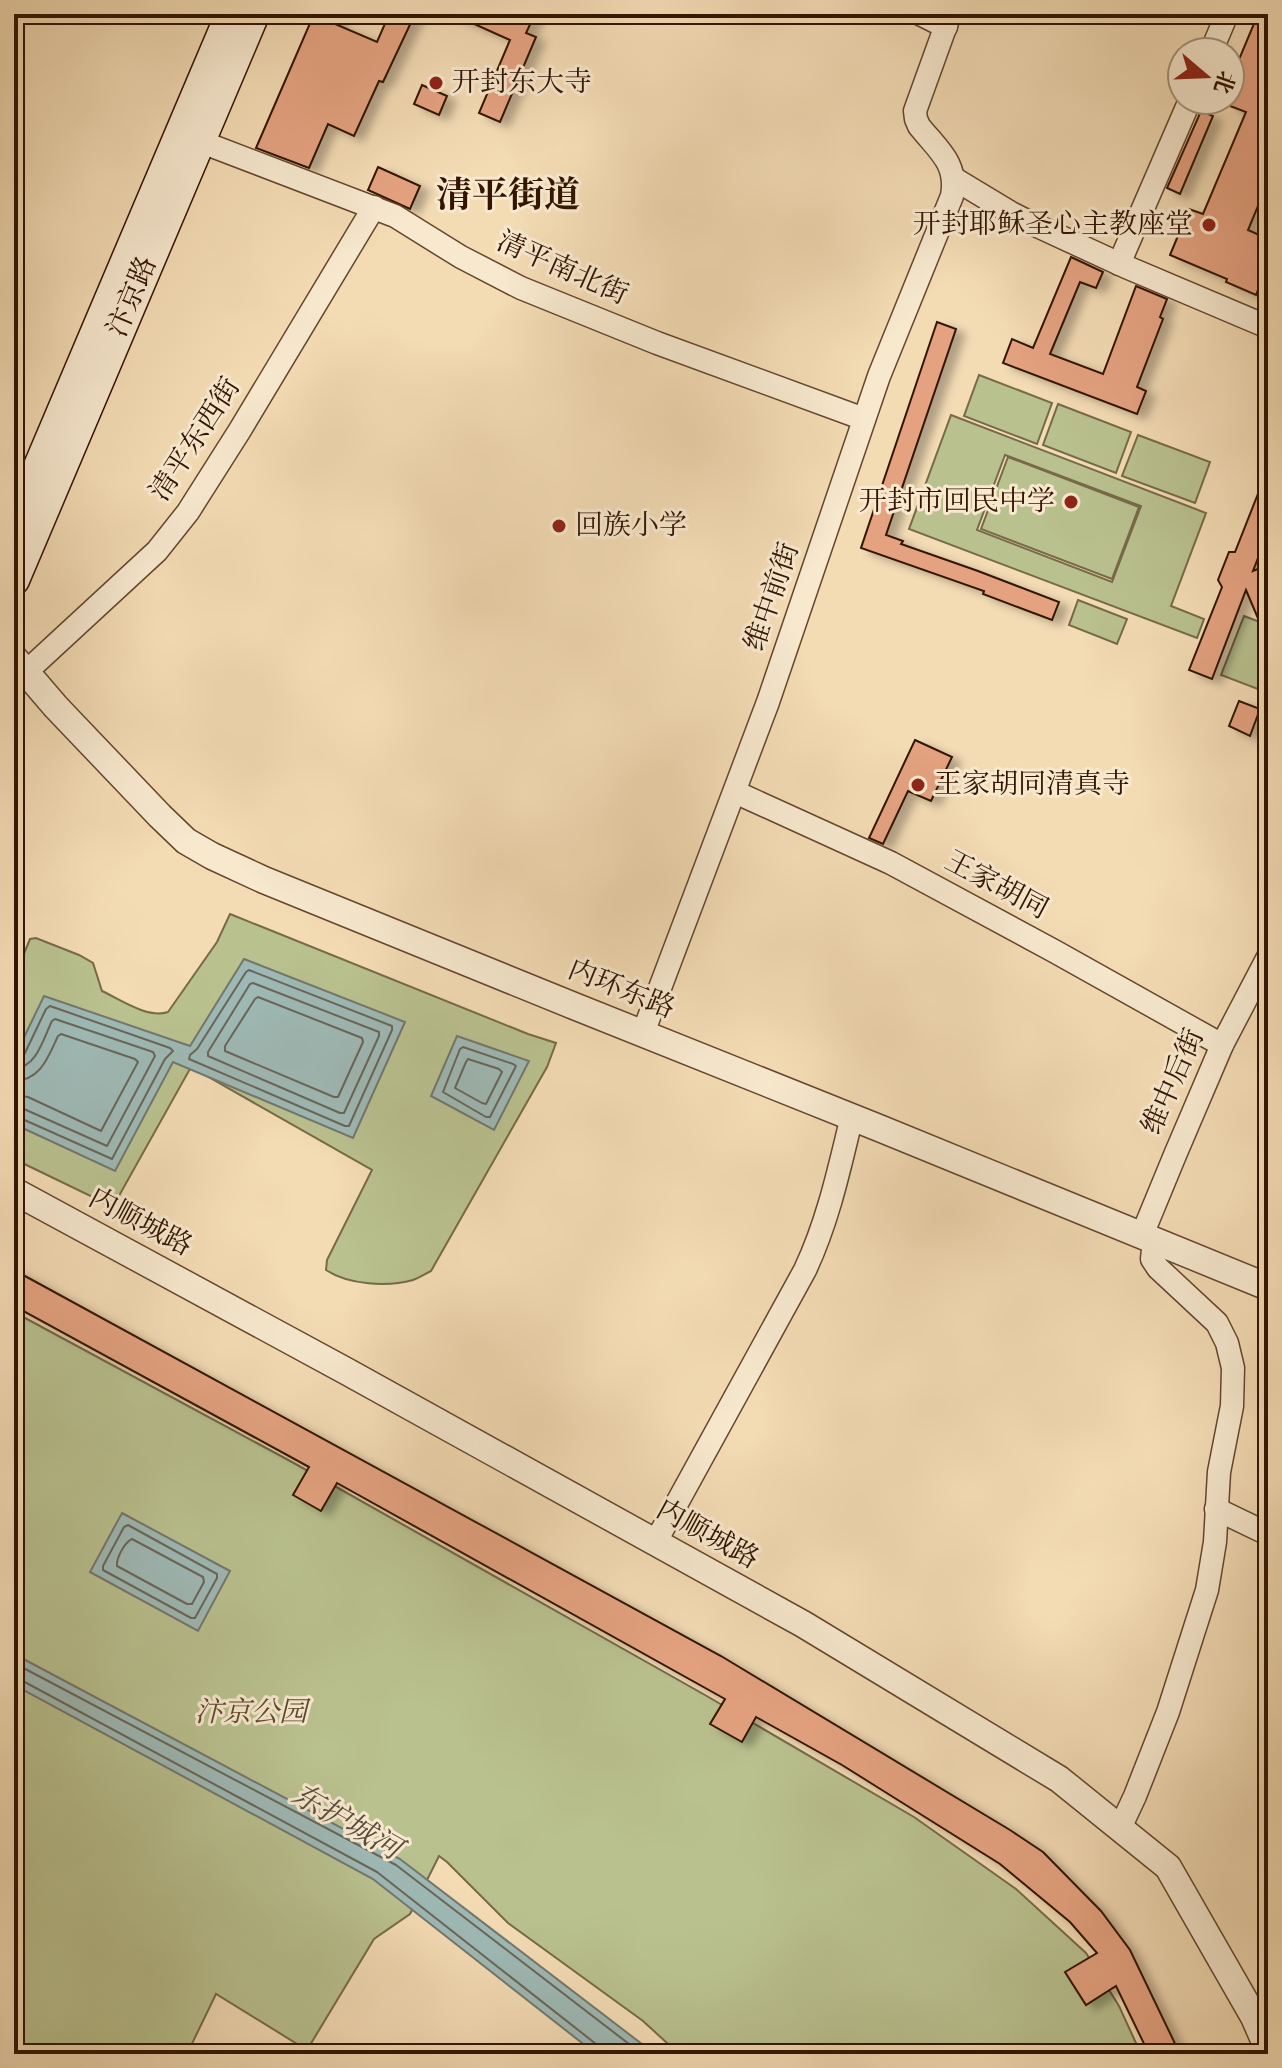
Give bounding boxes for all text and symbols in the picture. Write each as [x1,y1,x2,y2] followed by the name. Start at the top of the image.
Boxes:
[1166,36,1246,116] north arrow
[452,66,592,101] place label: 开封东大寺
[1206,67,1240,97] text: 北
[427,74,445,92] marker: 开封东大寺
[436,174,580,220] district label: 清平街道
[913,208,1193,243] place label: 开封耶稣圣心主教座堂
[1200,216,1218,234] marker: 开封耶稣圣心主教座堂
[491,225,633,313] street label: 清平南北街
[100,251,166,343] street label: 汴京路
[143,372,249,508] street label: 清平东西街
[859,485,1055,520] place label: 开封市回民中学
[1062,493,1080,511] marker: 开封市回民中学
[575,509,687,544] place label: 回族小学
[550,517,568,535] marker: 回族小学
[738,538,808,656] street label: 维中前街
[934,768,1130,803] place label: 王家胡同清真寺
[909,776,927,794] marker: 王家胡同清真寺
[938,844,1054,928] street label: 王家胡同
[563,953,679,1027] street label: 内环东路
[1135,1024,1213,1140] street label: 维中后街
[82,1181,198,1265] street label: 内顺城路
[650,1493,764,1577] street label: 内顺城路
[195,1696,311,1731] park label: 汴京公园
[285,1777,412,1872] water label: 东护城河

